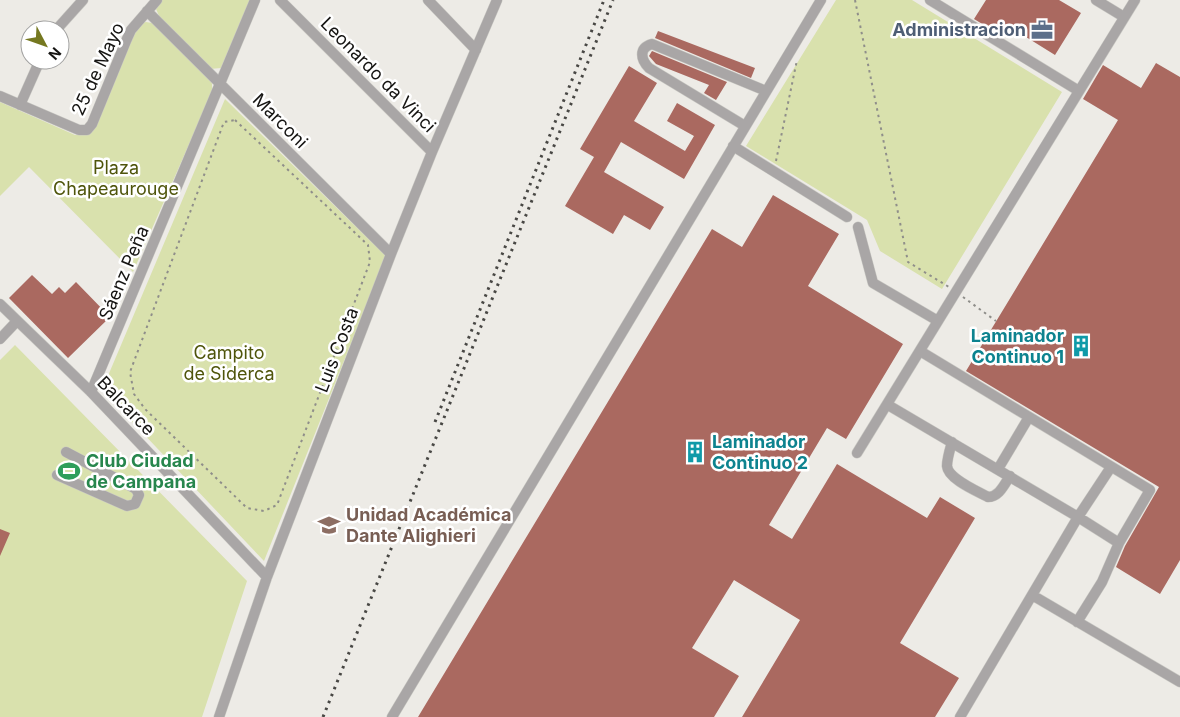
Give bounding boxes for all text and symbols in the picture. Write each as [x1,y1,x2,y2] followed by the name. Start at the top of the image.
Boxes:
[317,13,440,136] street label: Leonardo da Vinci
[1029,17,1055,43] office icon: Administracion
[67,19,128,119] street label: 25 de Mayo
[892,19,1026,40] place label: Administracion
[20,20,70,70] north arrow
[45,44,65,63] text: N
[249,89,312,152] street label: Marconi
[53,157,179,199] park label: Plaza Chapeaurouge
[94,222,153,323] street label: Sáenz Peña
[311,304,362,395] street label: Luis Costa
[971,325,1064,367] place label: Laminador Continuo 1
[1068,333,1094,359] building icon: Laminador Continuo 1
[183,342,275,384] park label: Campito de Siderca
[93,372,160,440] street label: Balcarce
[712,431,808,473] place label: Laminador Continuo 2
[682,439,708,465] building icon: Laminador Continuo 2
[86,450,196,492] place label: Club Ciudad de Campana
[56,458,82,484] sports icon: Club Ciudad de Campana
[346,504,512,546] place label: Unidad Académica Dante Alighieri
[316,512,342,538] school or university icon: Unidad Académica Dante Alighieri

